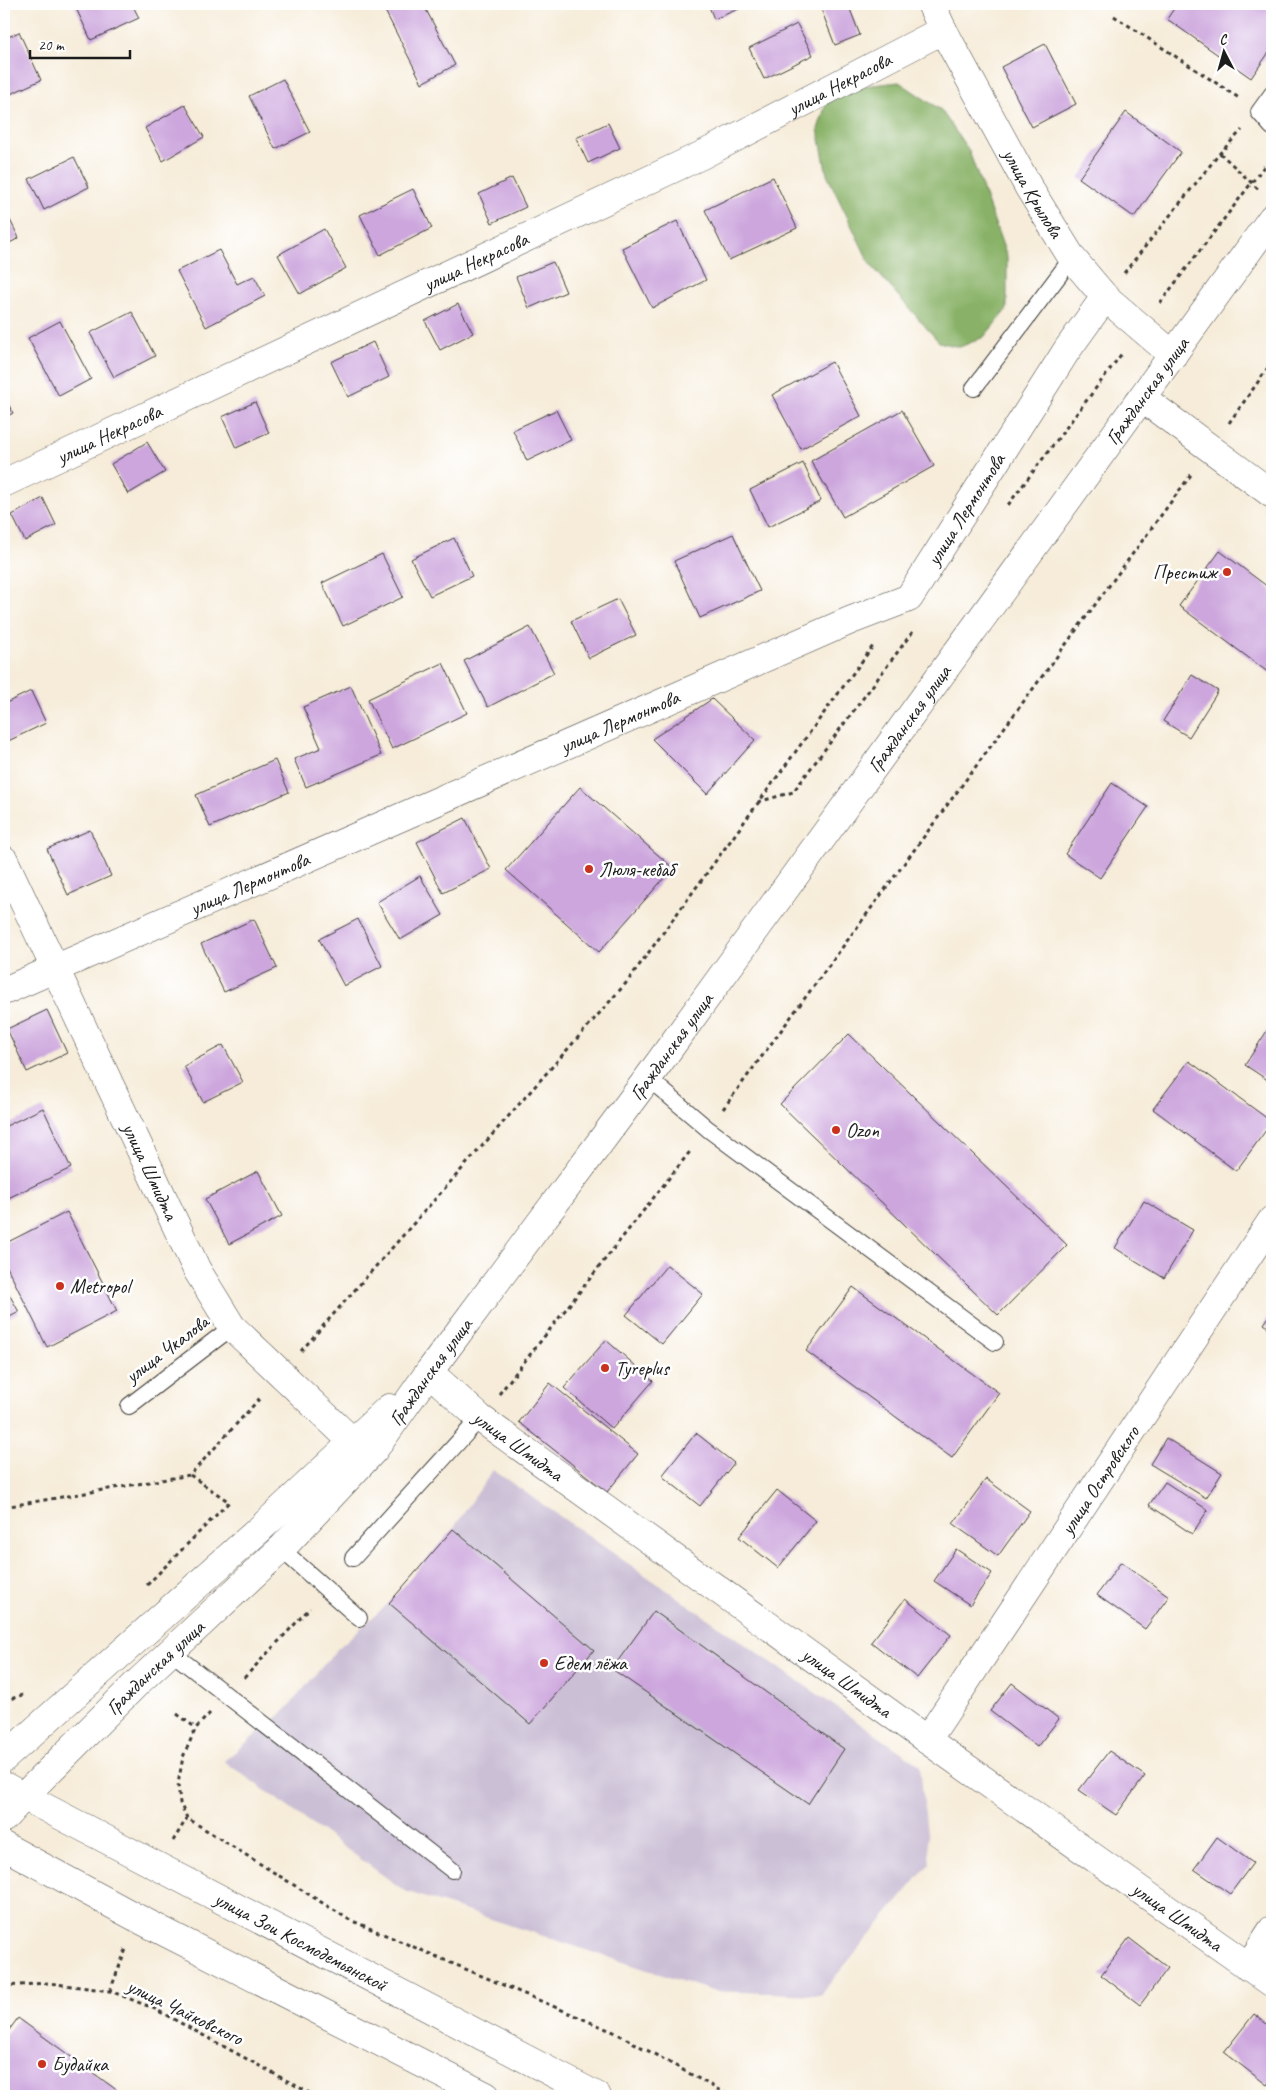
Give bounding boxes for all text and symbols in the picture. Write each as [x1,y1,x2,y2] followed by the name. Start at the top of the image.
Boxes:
[30,28,130,60] scale bar
[1198,28,1248,78] north arrow
[1218,31,1229,48] text: С
[38,36,65,55] text: 20 m
[783,46,896,121] street label: улица Некрасова
[997,143,1070,244] street label: улица Крылова
[418,226,533,297] street label: улица Некрасова
[1099,331,1195,449] street label: Гражданская улица
[52,398,167,469] street label: улица Некрасова
[920,448,1011,571] street label: улица Лермонтова
[1153,560,1219,585] place label: Престиж
[1221,566,1233,578] marker: Престиж
[862,659,957,777] street label: Гражданская улица
[555,684,684,759] street label: улица Лермонтова
[185,846,314,921] street label: улица Лермонтова
[599,857,678,882] place label: Люля-кебаб
[583,863,595,875] marker: Люля-кебаб
[624,987,719,1105] street label: Гражданская улица
[117,1118,185,1226] street label: улица Шмидта
[846,1118,880,1143] place label: Ozon
[830,1124,842,1136] marker: Ozon
[70,1274,133,1299] place label: Metropol
[54,1280,66,1292] marker: Metropol
[119,1308,215,1389] street label: улица Чкалова
[383,1312,478,1430] street label: Гражданская улица
[615,1356,671,1381] place label: Tyreplus
[599,1362,611,1374] marker: Tyreplus
[467,1405,570,1487] street label: улица Шмидта
[1054,1420,1145,1540] street label: улица Островского
[100,1614,210,1720] street label: Гражданская улица
[797,1641,898,1724] street label: улица Шмидта
[554,1651,628,1676] place label: Едем лёжа
[538,1657,550,1669] marker: Едем лёжа
[1127,1876,1229,1958] street label: улица Шмидта
[209,1885,393,1997] street label: улица Зои Космодемьянской
[122,1973,248,2051] street label: улица Чайковского
[52,2052,109,2077] place label: Будайка
[36,2058,48,2070] marker: Будайка

